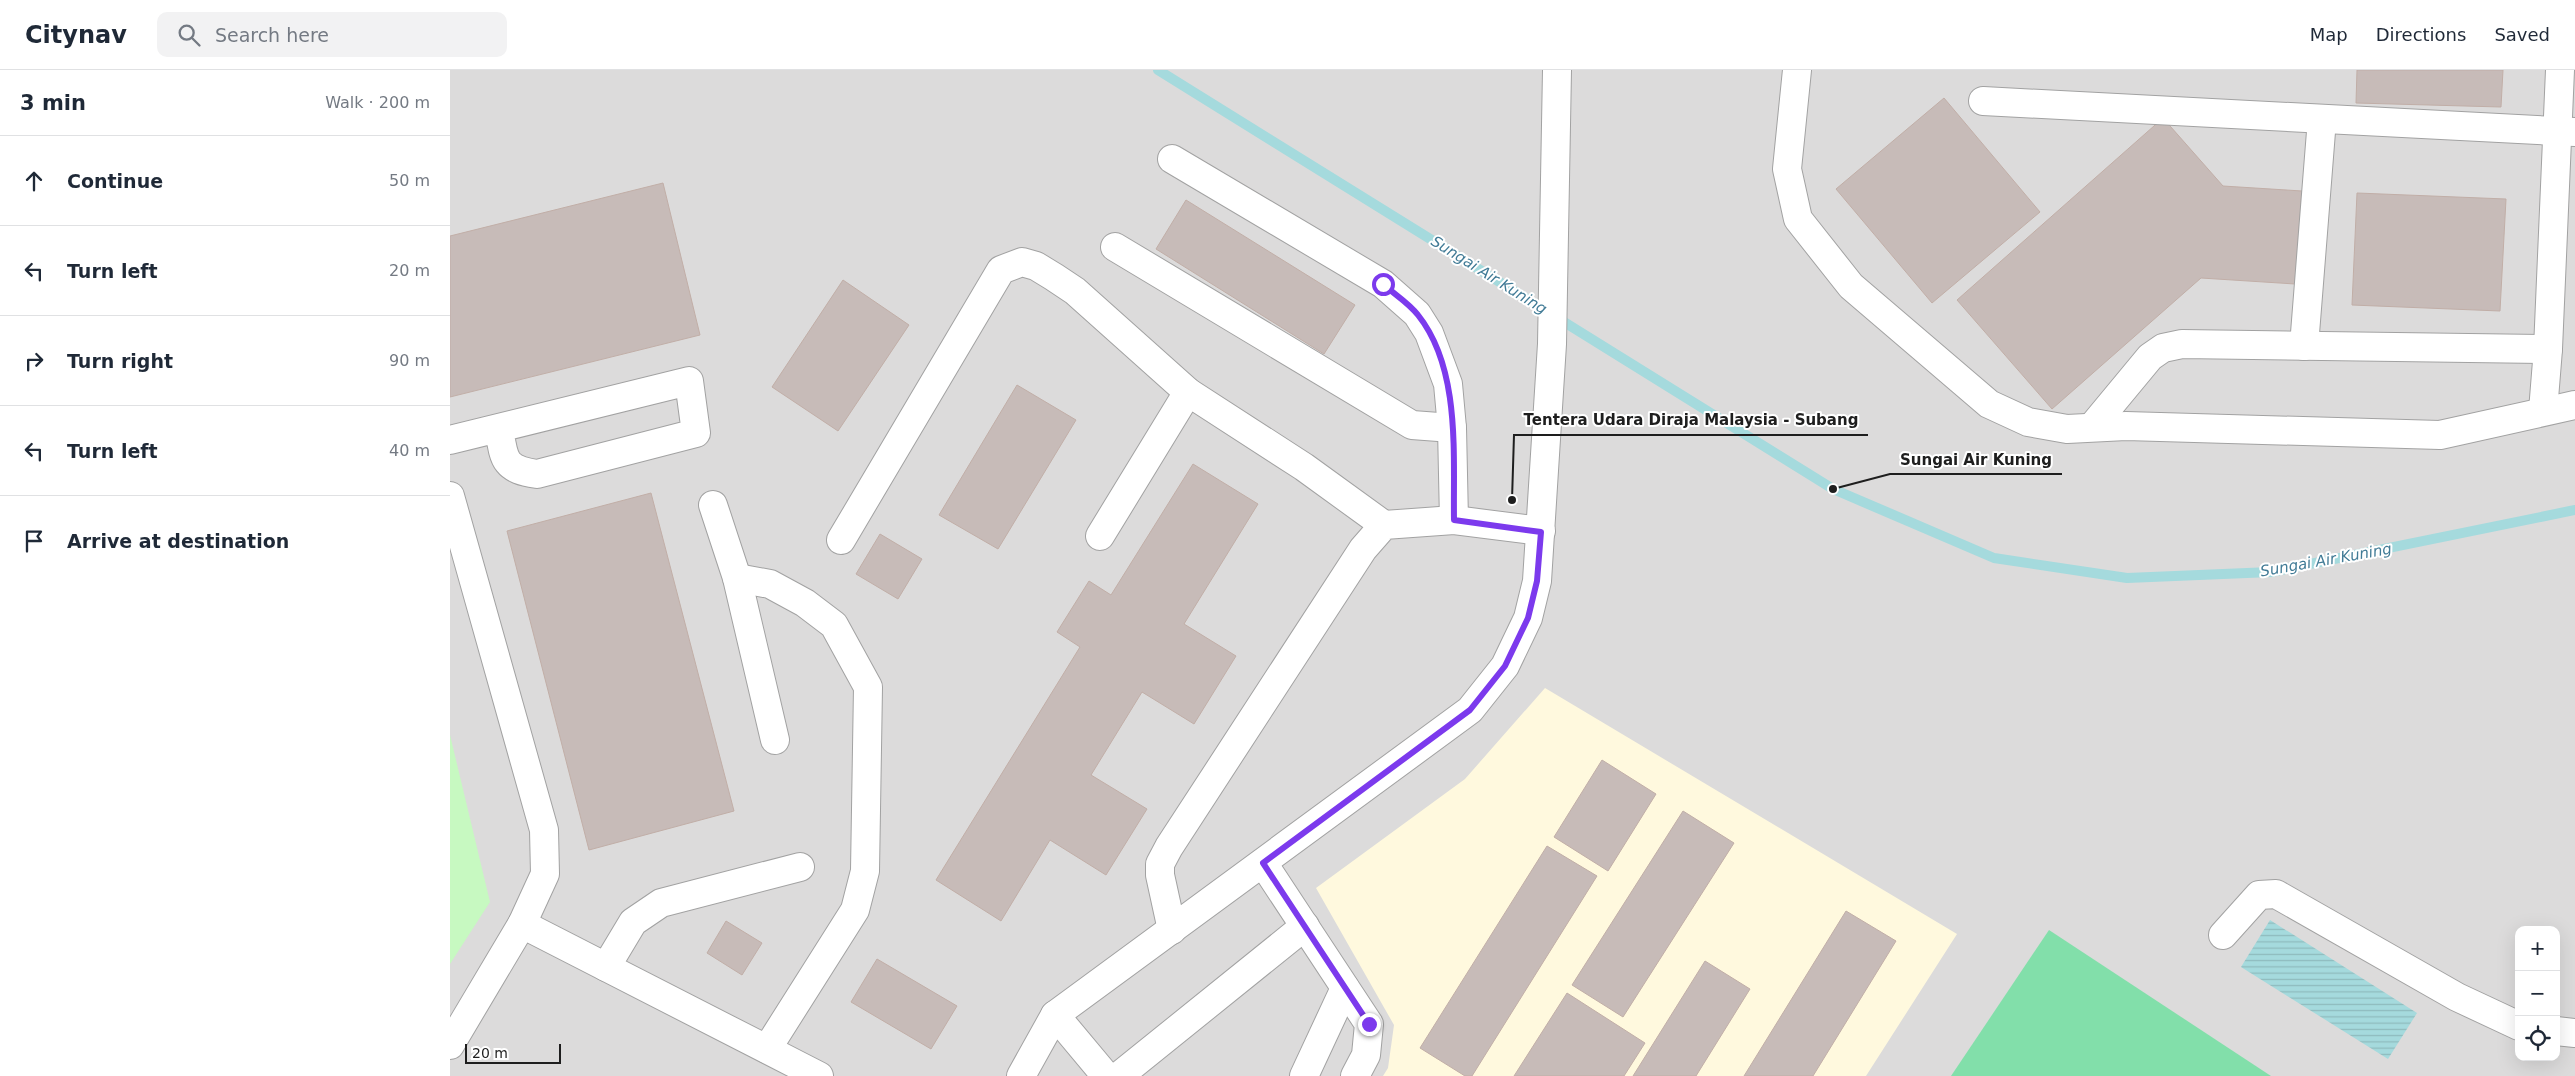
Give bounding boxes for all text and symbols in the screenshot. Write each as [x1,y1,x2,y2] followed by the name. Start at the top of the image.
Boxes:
[157,12,507,57] search box
[25,21,127,49] text: Citynav
[175,21,203,49] icon: search
[215,24,329,46] text: Search here
[2310,24,2348,45] text: Map
[2376,24,2466,45] text: Directions
[2494,24,2550,45] text: Saved
[20,91,86,115] text: 3 min
[325,93,430,112] text: Walk · 200 m
[20,167,48,195] icon: ahead
[67,170,163,192] text: Continue
[389,171,430,190] text: 50 m
[1428,232,1550,318] water label: Sungai Air Kuning
[20,257,48,285] icon: left
[67,260,158,282] text: Turn left
[389,261,430,280] text: 20 m
[1372,273,1395,296] route start
[20,347,48,375] icon: right
[67,350,173,372] text: Turn right
[389,351,430,370] text: 90 m
[1514,405,1868,435] callout: Tentera Udara Diraja Malaysia - Subang
[1524,411,1858,429] text: Tentera Udara Diraja Malaysia - Subang
[20,437,48,465] icon: left
[67,440,158,462] text: Turn left
[389,441,430,460] text: 40 m
[1890,444,2062,474] callout: Sungai Air Kuning
[1900,451,2052,469] text: Sungai Air Kuning
[20,527,48,555] icon: arrive
[67,530,289,552] text: Arrive at destination
[2259,540,2393,580] water label: Sungai Air Kuning
[2515,926,2560,1061] map controls
[2515,926,2560,971] button: +
[2515,971,2560,1016] button: −
[1358,1013,1381,1036] route end
[2515,1016,2560,1061] button: locate
[465,1041,561,1064] scale bar
[472,1045,508,1061] text: 20 m

